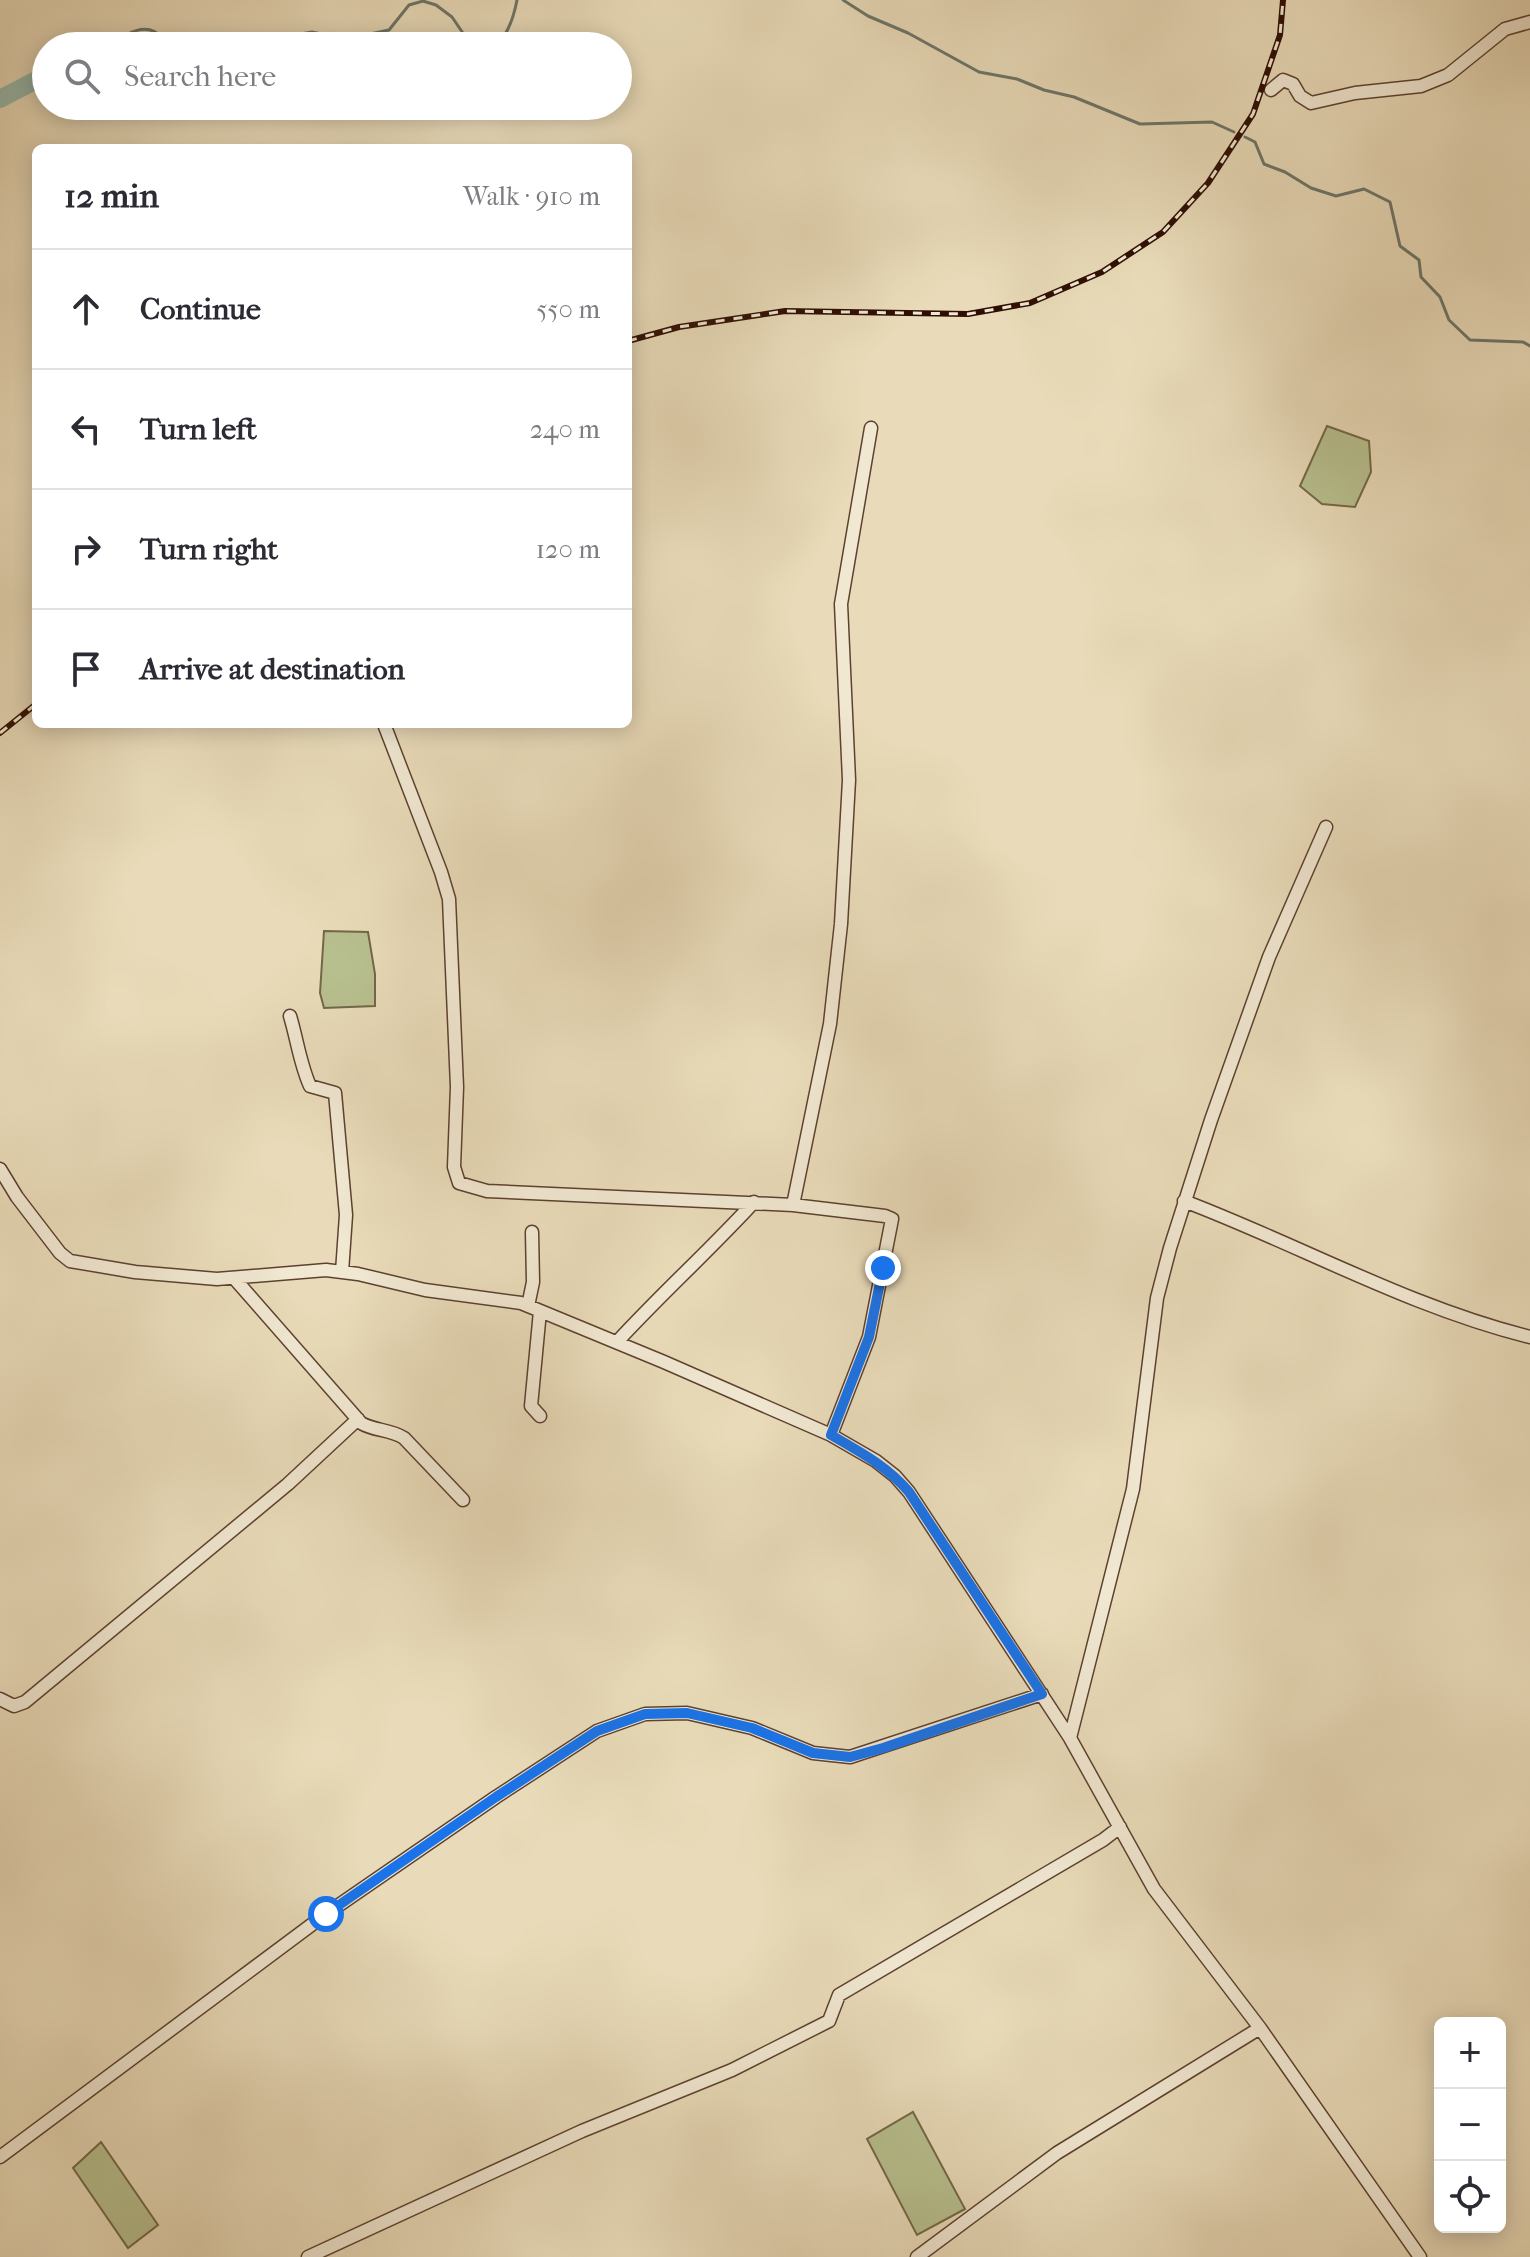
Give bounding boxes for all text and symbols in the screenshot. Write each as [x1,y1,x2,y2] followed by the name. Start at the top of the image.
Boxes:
[32,32,632,120] search box
[60,54,104,98] icon: search
[124,59,276,94] text: Search here
[64,176,159,216] text: 12 min
[463,181,600,212] text: Walk · 910 m
[64,287,108,331] icon: ahead
[140,292,261,327] text: Continue
[536,294,600,325] text: 550 m
[64,407,108,451] icon: left
[140,412,257,447] text: Turn left
[530,414,600,445] text: 240 m
[64,527,108,571] icon: right
[140,532,278,567] text: Turn right
[536,534,600,565] text: 120 m
[64,647,108,691] icon: arrive
[140,652,405,687] text: Arrive at destination
[865,1250,901,1286] route end
[308,1896,344,1932] route start
[1434,2017,1506,2233] map controls
[1434,2017,1506,2089] button: +
[1434,2089,1506,2161] button: −
[1434,2161,1506,2233] button: locate

